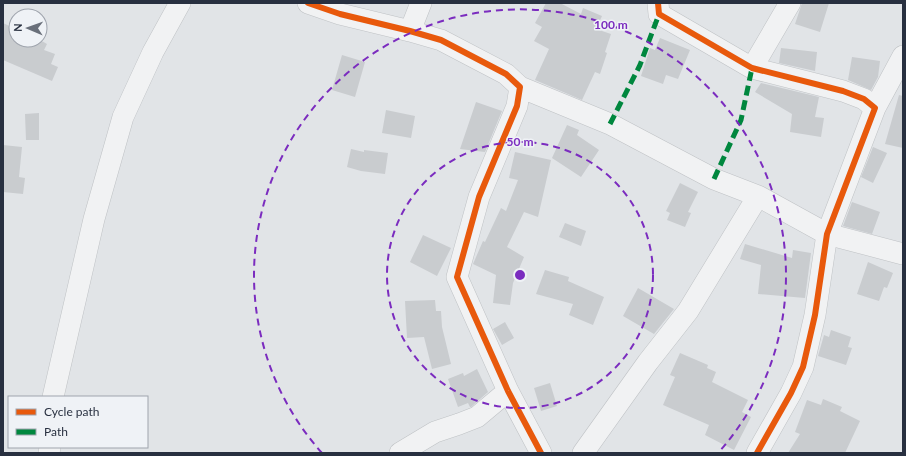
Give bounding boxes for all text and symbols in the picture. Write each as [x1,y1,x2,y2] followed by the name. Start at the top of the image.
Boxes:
[8,8,48,48] north arrow
[594,17,628,32] text: 100 m
[11,23,24,32] text: N
[507,134,533,149] text: 50 m
[513,268,527,282] centre of rings
[8,396,148,448] legend
[44,404,99,419] text: Cycle path
[44,424,68,439] text: Path

